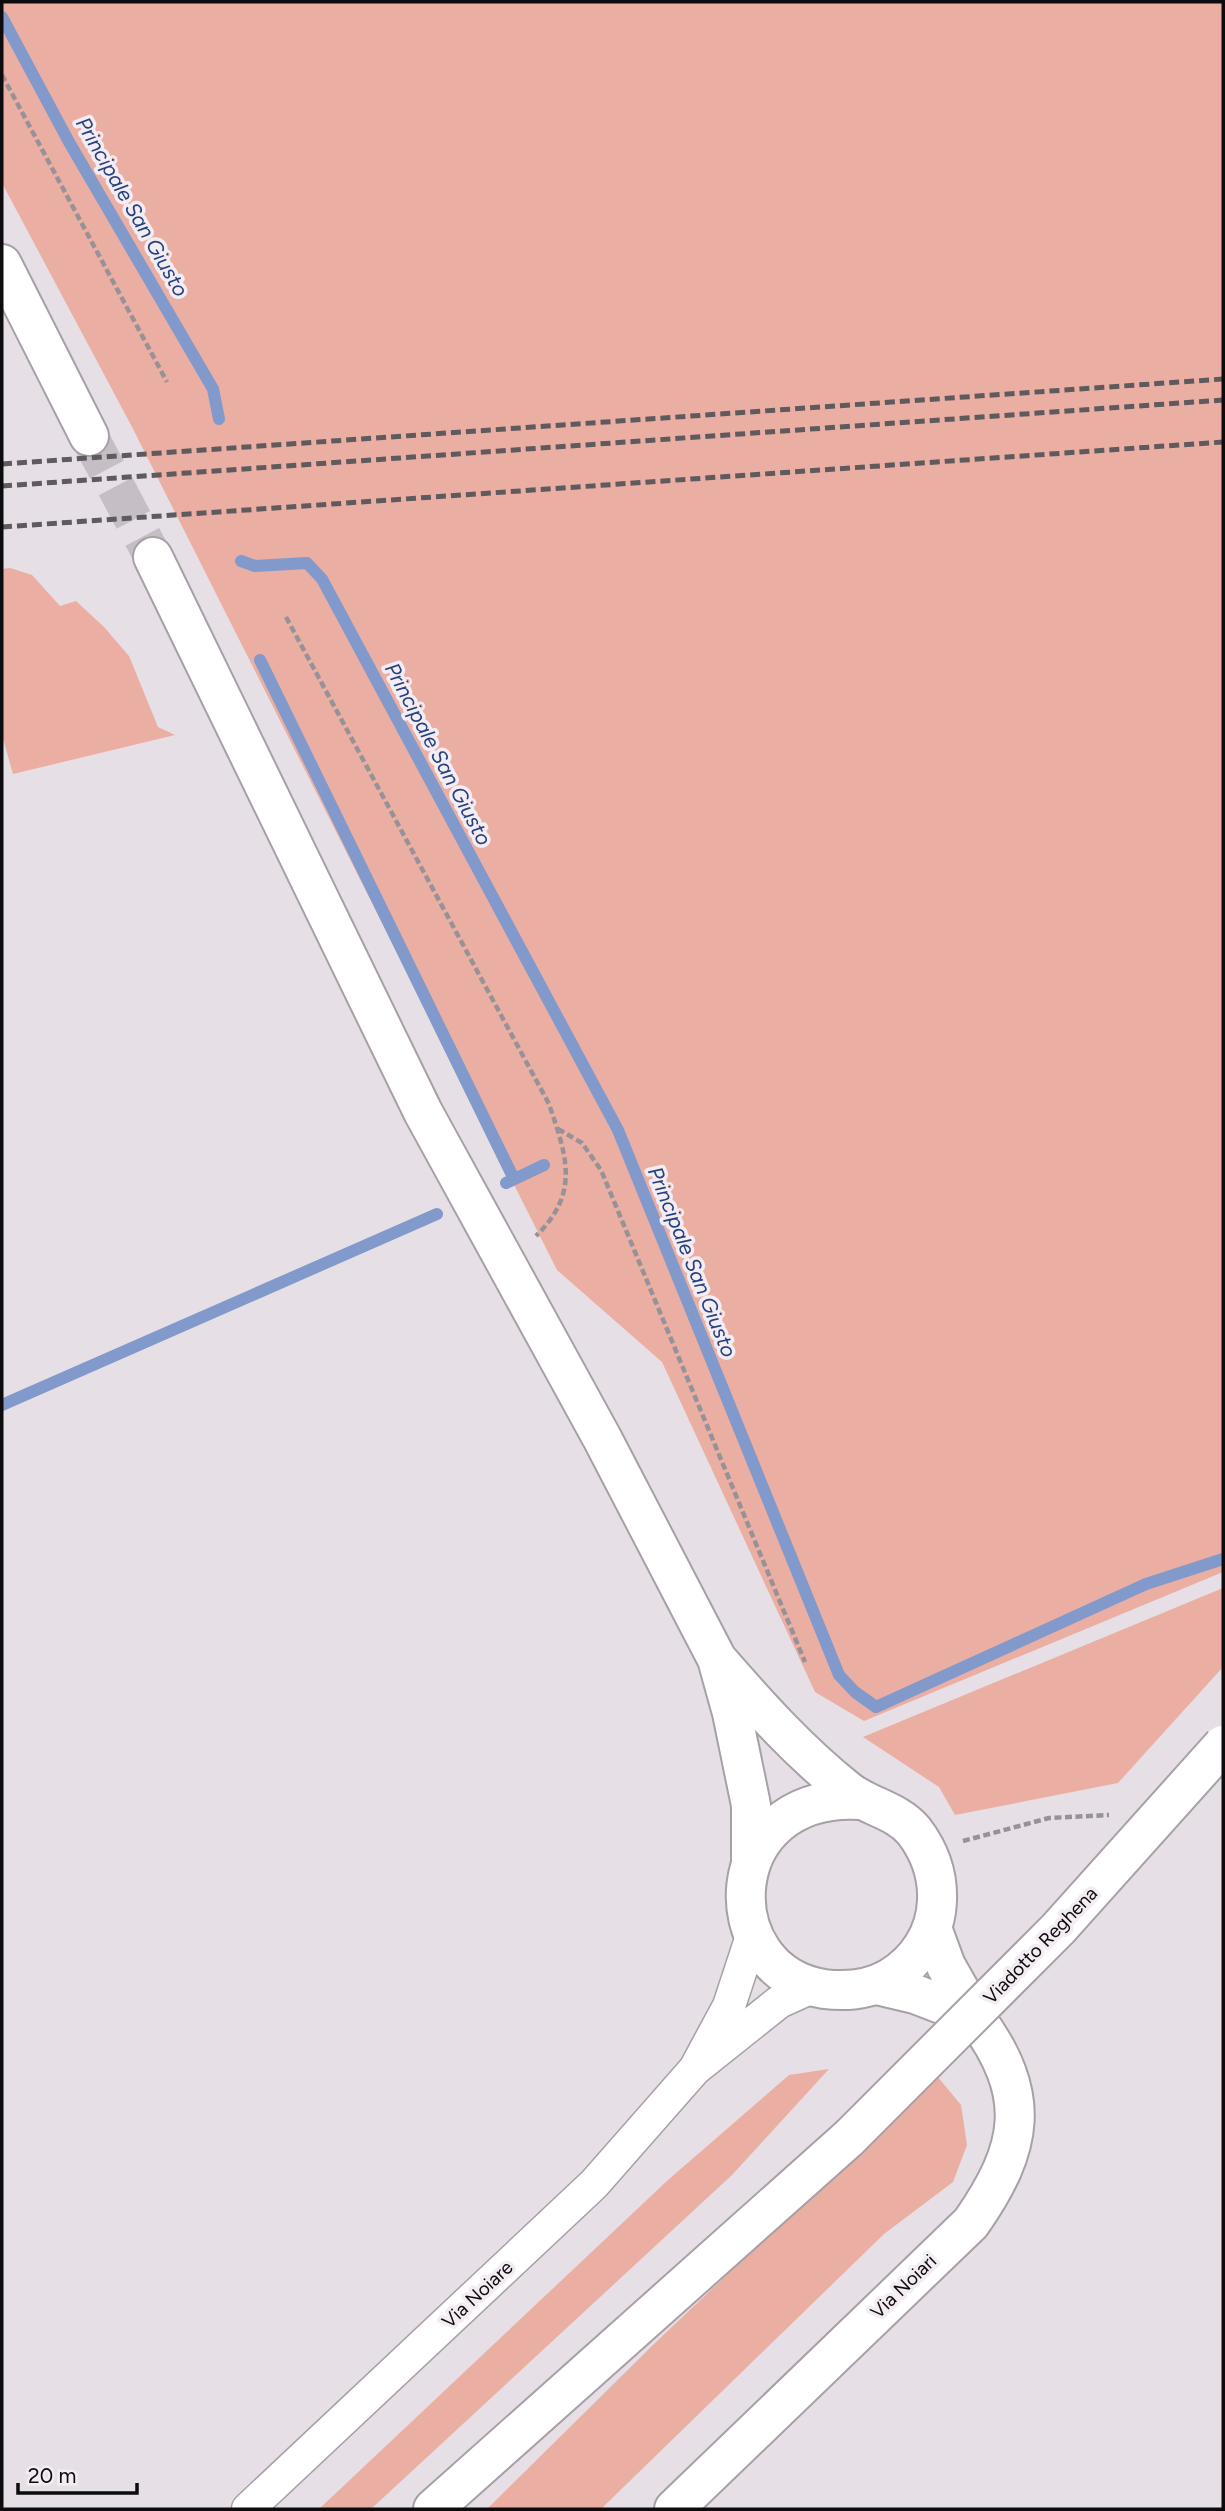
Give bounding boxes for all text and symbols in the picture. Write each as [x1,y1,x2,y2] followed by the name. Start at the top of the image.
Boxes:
[71,113,194,301] water label: Principale San Giusto
[380,658,497,849] water label: Principale San Giusto
[643,1163,742,1361] water label: Principale San Giusto
[979,1882,1102,2009] street label: Viadotto Reghena
[866,2249,941,2323] street label: Via Noiari
[437,2256,518,2333] street label: Via Noiare
[18,2452,136,2496] scale bar
[28,2463,76,2488] text: 20 m

